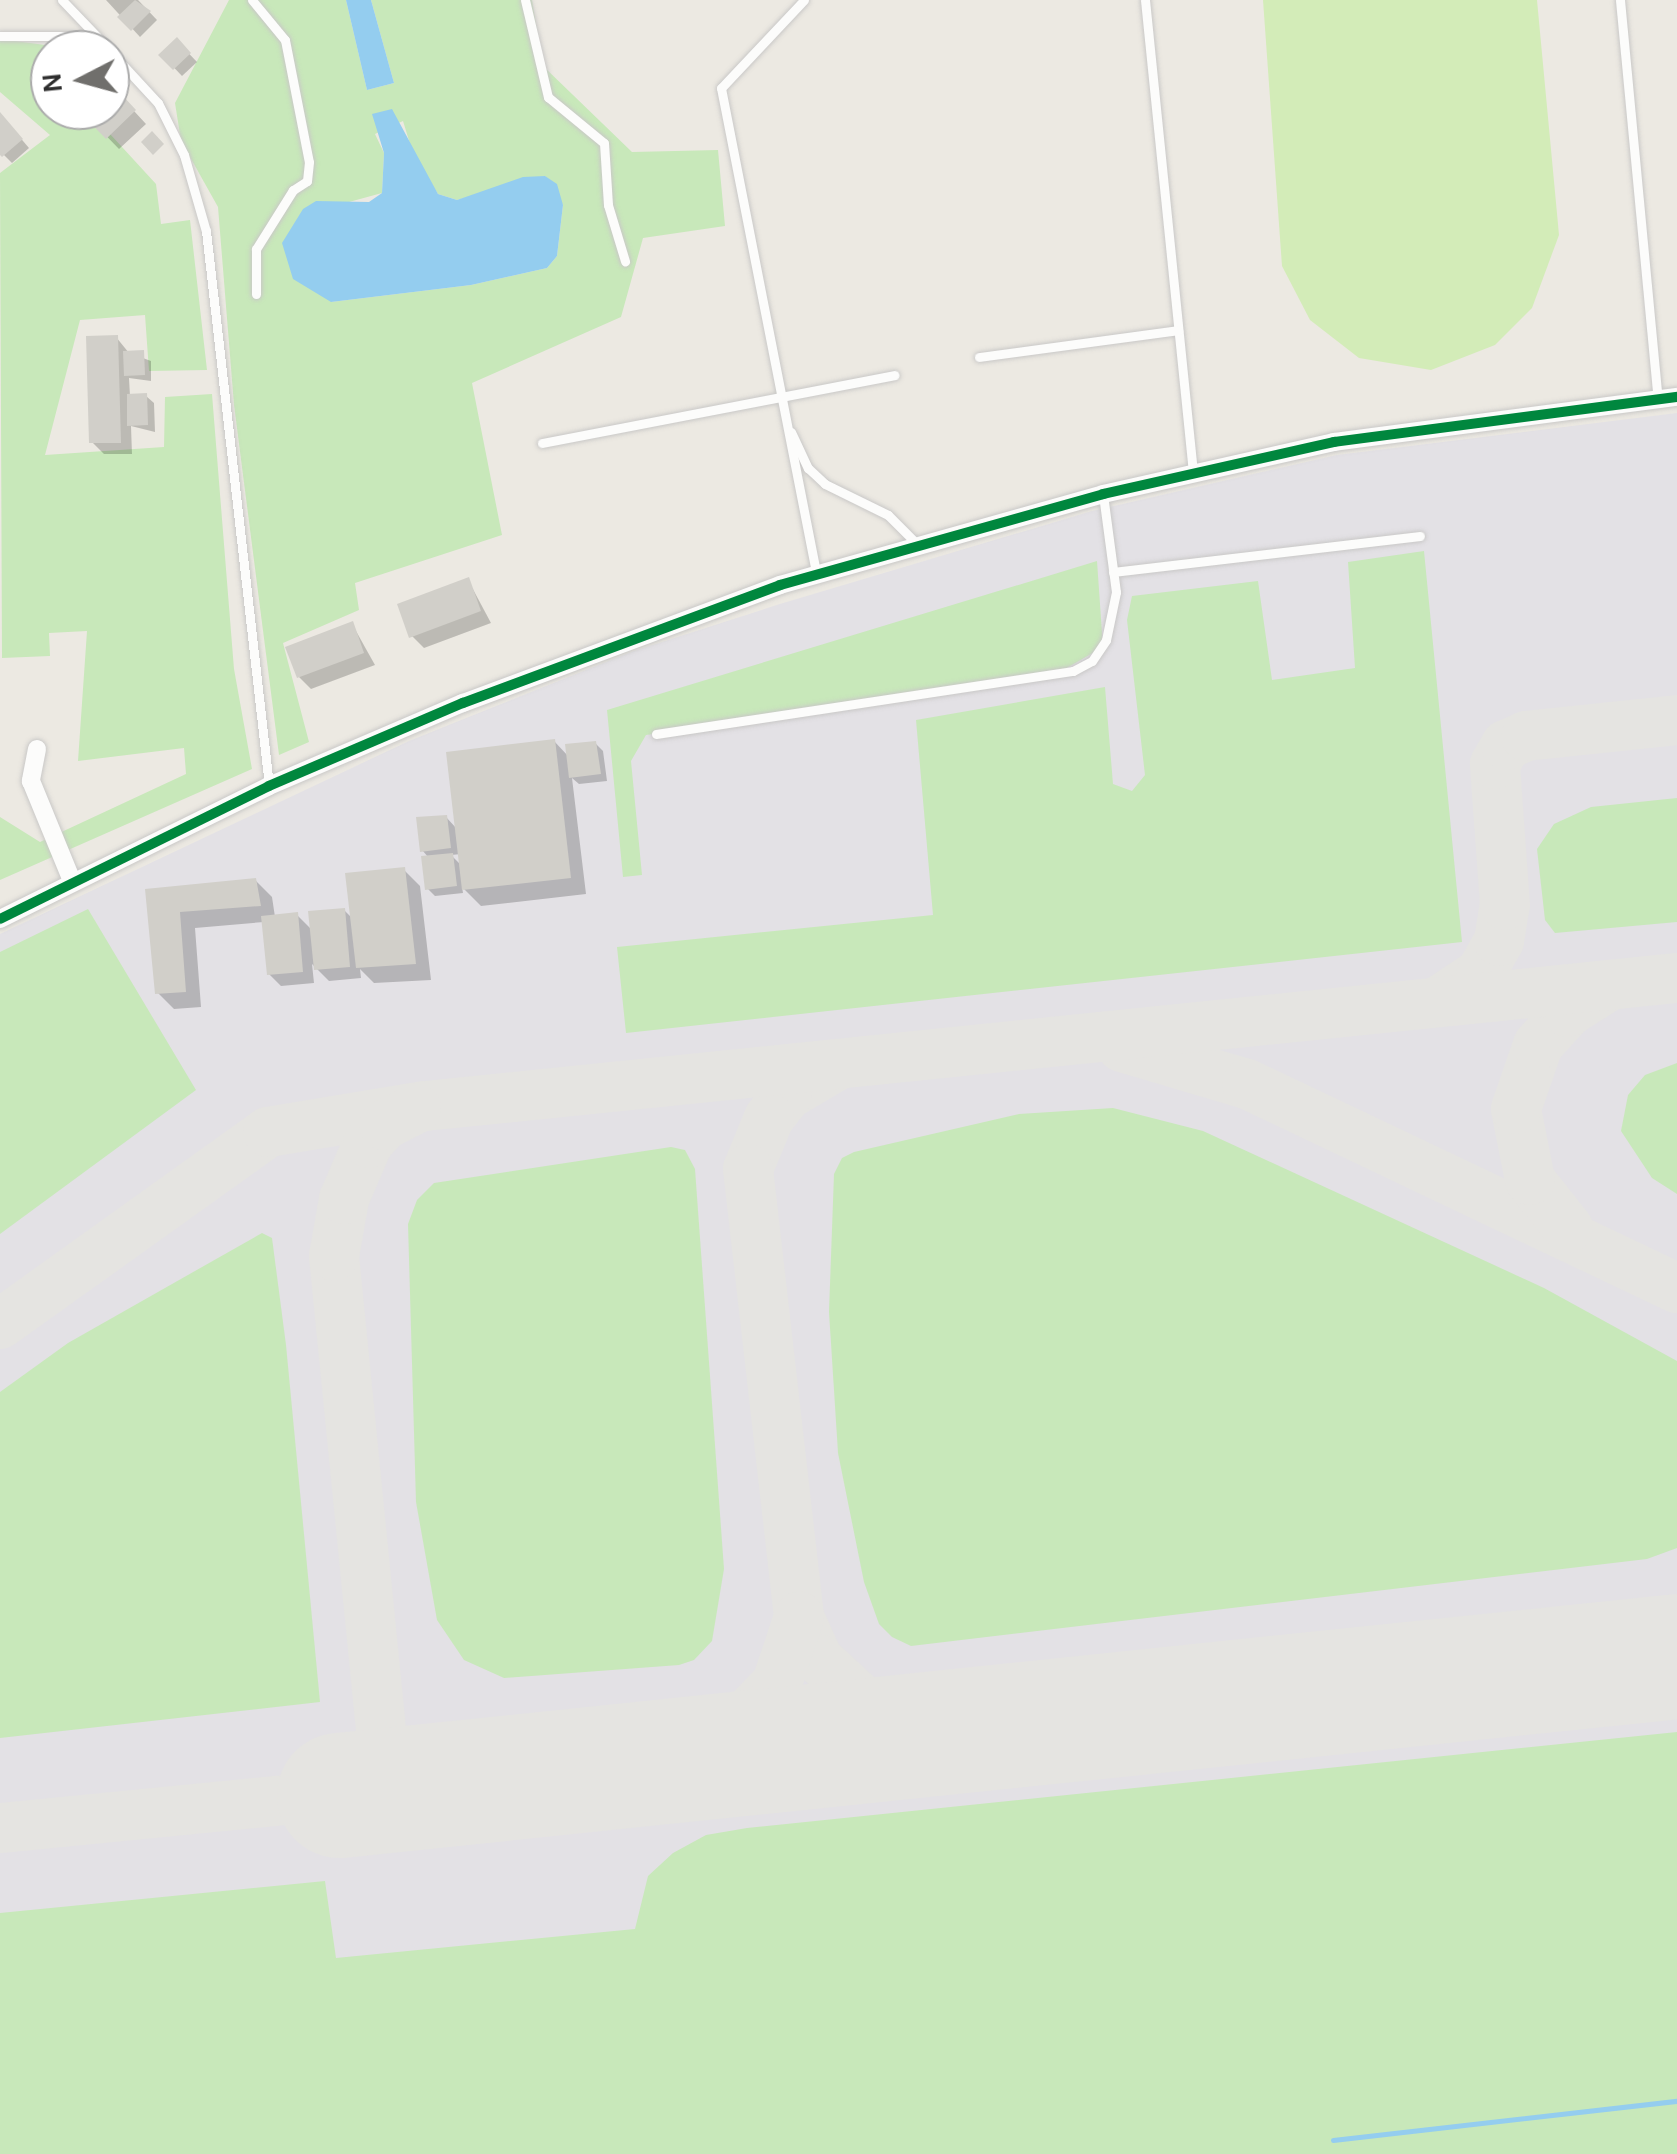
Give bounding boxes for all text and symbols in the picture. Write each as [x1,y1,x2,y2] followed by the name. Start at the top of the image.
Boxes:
[30,30,130,130] north arrow
[34,71,69,95] text: N

